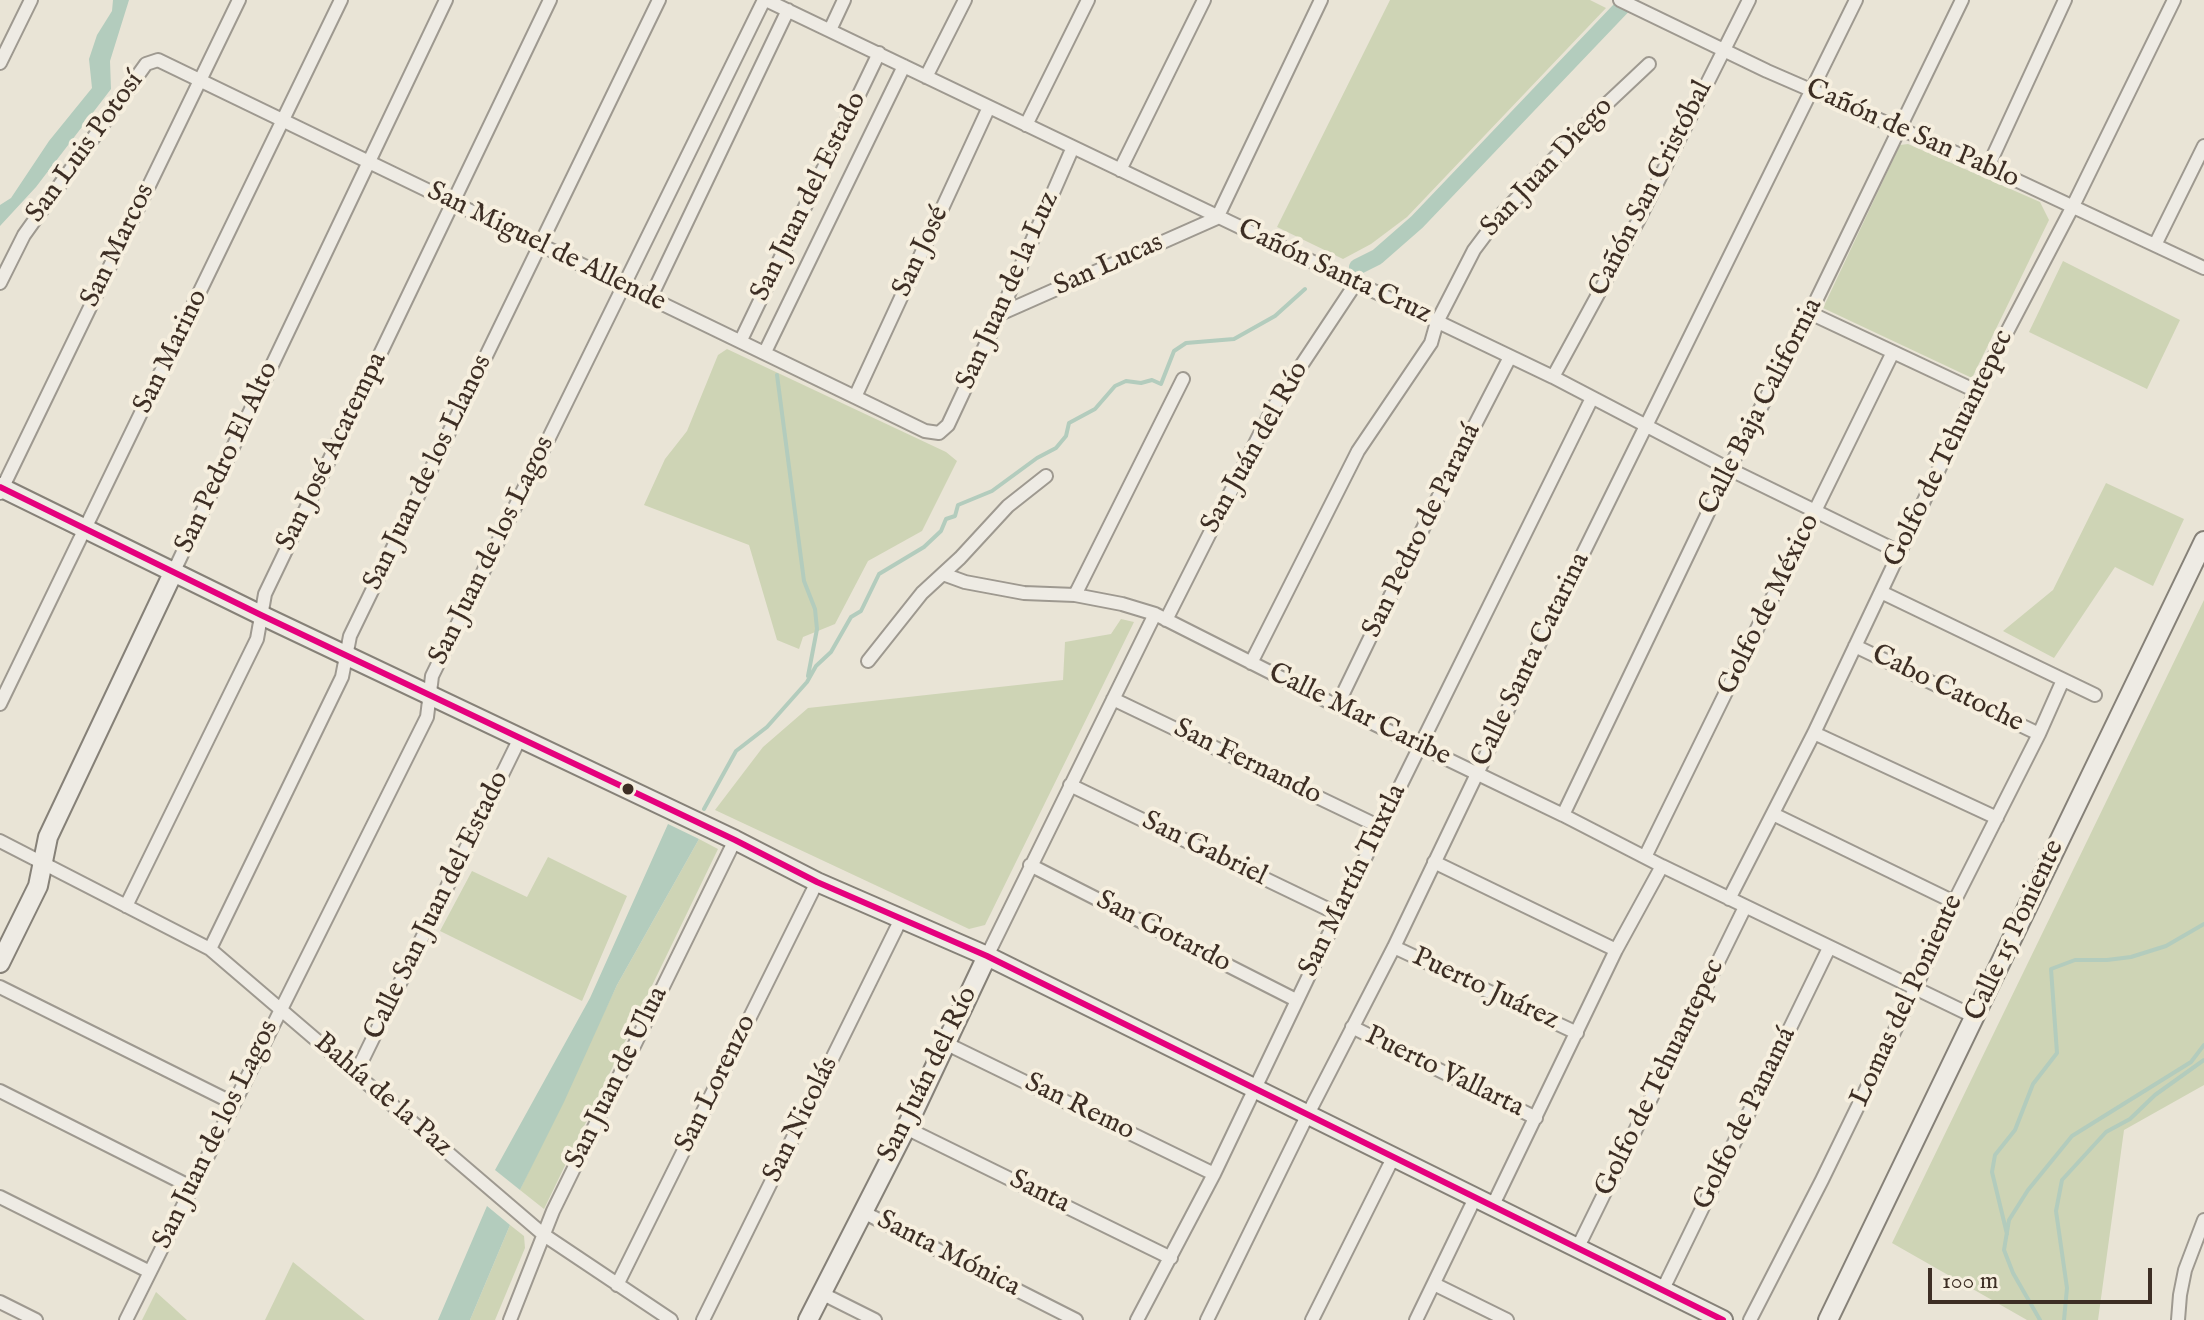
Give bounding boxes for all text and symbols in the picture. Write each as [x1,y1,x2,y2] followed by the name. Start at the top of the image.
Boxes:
[20,66,152,230] street label: San Luis Potosí
[1800,73,2024,197] street label: Cañón de San Pablo
[1583,76,1721,302] street label: Cañón San Cristóbal
[745,87,875,307] street label: San Juan del Estado
[1475,91,1621,245] street label: San Juan Diego
[421,176,671,320] street label: San Miguel de Allende
[75,179,163,313] street label: San Marcos
[950,187,1068,395] street label: San Juan de la Luz
[886,201,958,303] street label: San José
[1232,213,1436,333] street label: Cañón Santa Cruz
[1049,227,1169,305] street label: San Lucas
[128,285,216,419] street label: San Marino
[1693,293,1831,521] street label: Calle Baja California
[1878,325,2022,573] street label: Golfo de Tehuantepec
[270,347,396,557] street label: San José Acatempa
[357,350,501,596] street label: San Juan de los Llanos
[1195,356,1317,540] street label: San Juán del Río
[169,357,287,559] street label: San Pedro El Alto
[1357,418,1489,644] street label: San Pedro de Paraná
[423,431,563,671] street label: San Juan de los Lagos
[1712,509,1828,701] street label: Golfo de México
[1466,547,1598,773] street label: Calle Santa Catarina
[1866,639,2028,741] street label: Cabo Catoche
[1262,657,1456,775] street label: Calle Mar Caribe
[1168,713,1326,813] street label: San Fernando
[358,766,518,1046] street label: Calle San Juan del Estado
[1293,779,1415,983] street label: San Martín Tuxtla
[620,781,636,797] unlabelled marker
[1136,805,1272,895] street label: San Gabriel
[1959,835,2073,1027] street label: Calle 15 Poniente
[1090,885,1236,981] street label: San Gotardo
[1844,890,1972,1112] street label: Lomas del Poniente
[1406,941,1564,1039] street label: Puerto Juárez
[1589,954,1733,1202] street label: Golfo de Tehuantepec
[560,982,676,1174] street label: San Juan de Ulua
[872,982,986,1168] street label: San Juán del Río
[669,1010,765,1158] street label: San Lorenzo
[147,1015,287,1255] street label: San Juan de los Lagos
[1359,1020,1529,1126] street label: Puerto Vallarta
[1687,1022,1805,1216] street label: Golfo de Panamá
[306,1027,458,1165] street label: Bahía de la Paz
[757,1052,847,1188] street label: San Nicolás
[1019,1067,1139,1149] street label: San Remo
[1003,1164,1075,1222] street label: Santa
[871,1204,1025,1306] street label: Santa Mónica
[1932,1252,2156,1302] scale bar
[1942,1266,1998,1297] text: 100 m

